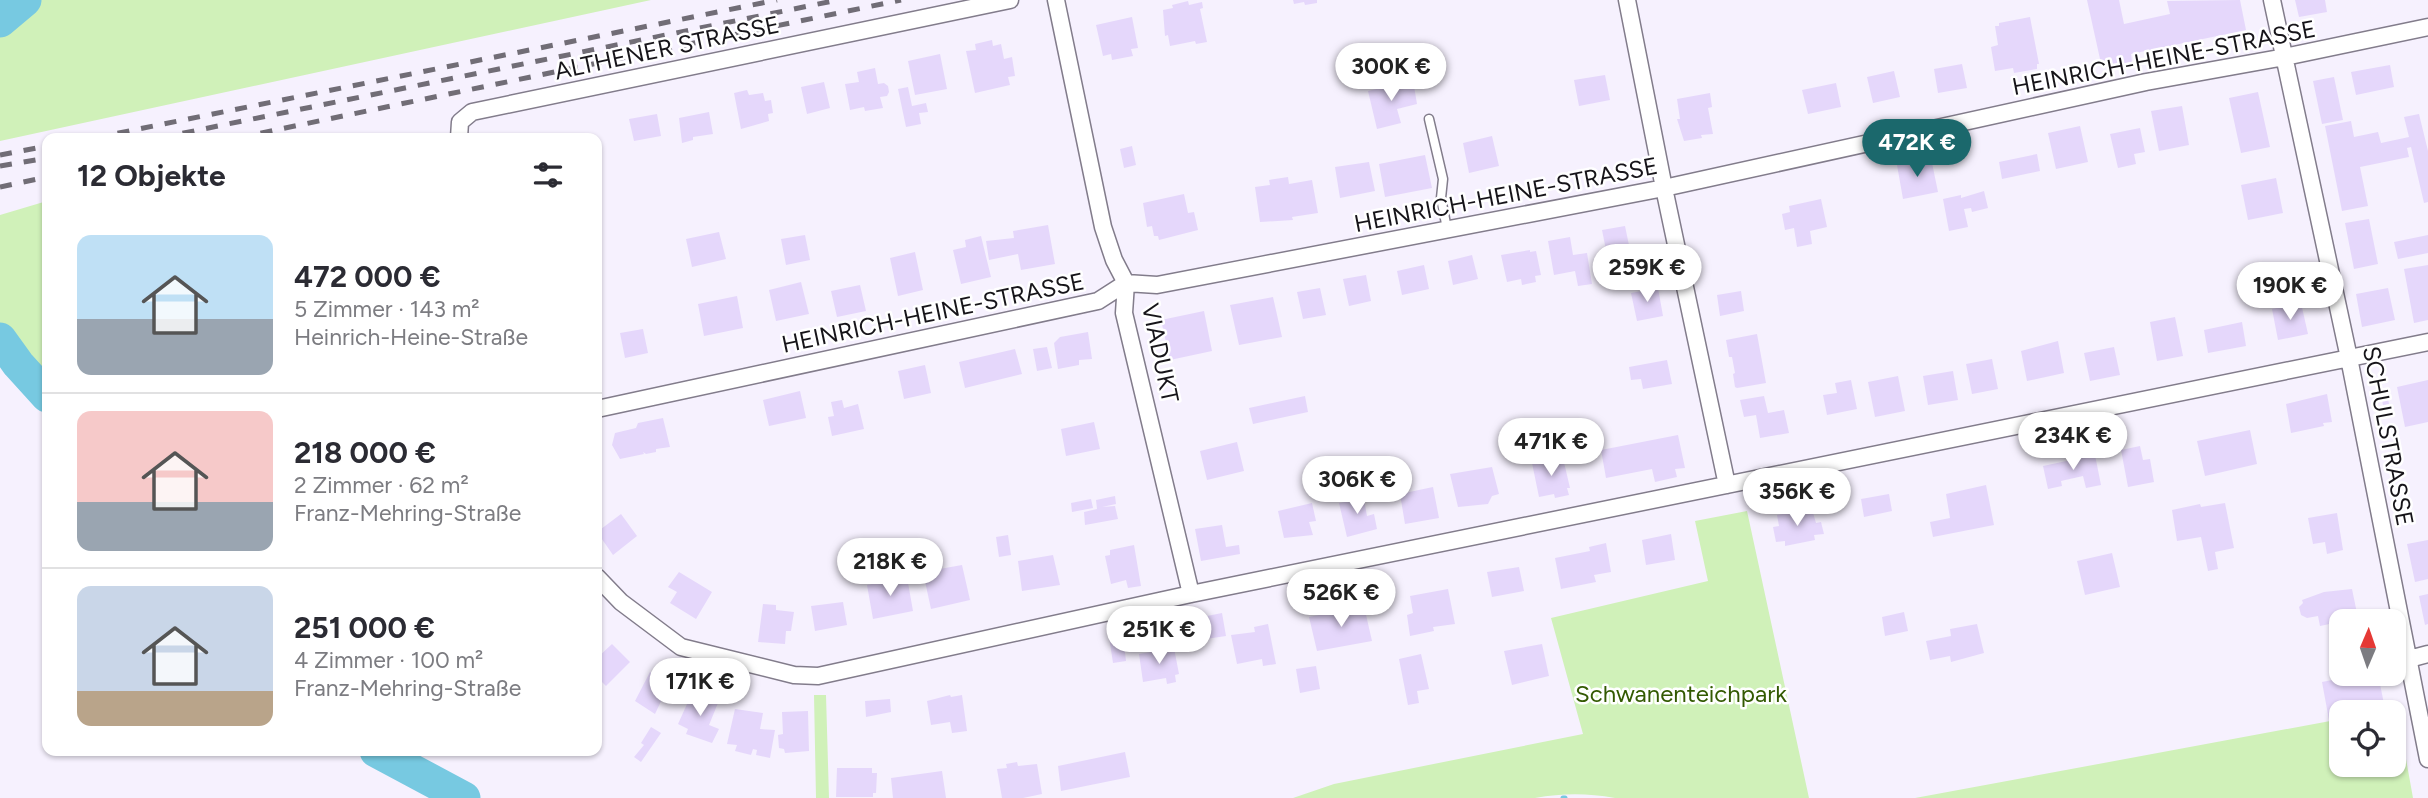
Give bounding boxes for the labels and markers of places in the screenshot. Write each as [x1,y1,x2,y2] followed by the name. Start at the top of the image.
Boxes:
[1334,43,1448,103] pin: 300K €
[1860,120,1974,179] pin: 472K €
[1590,244,1704,304] pin: 259K €
[2233,262,2347,322] pin: 190K €
[2016,412,2130,472] pin: 234K €
[1494,419,1608,478] pin: 471K €
[1300,456,1414,516] pin: 306K €
[1740,468,1854,528] pin: 356K €
[833,538,947,598] pin: 218K €
[1284,570,1398,629] pin: 526K €
[1102,606,1216,666] pin: 251K €
[643,658,757,718] pin: 171K €

